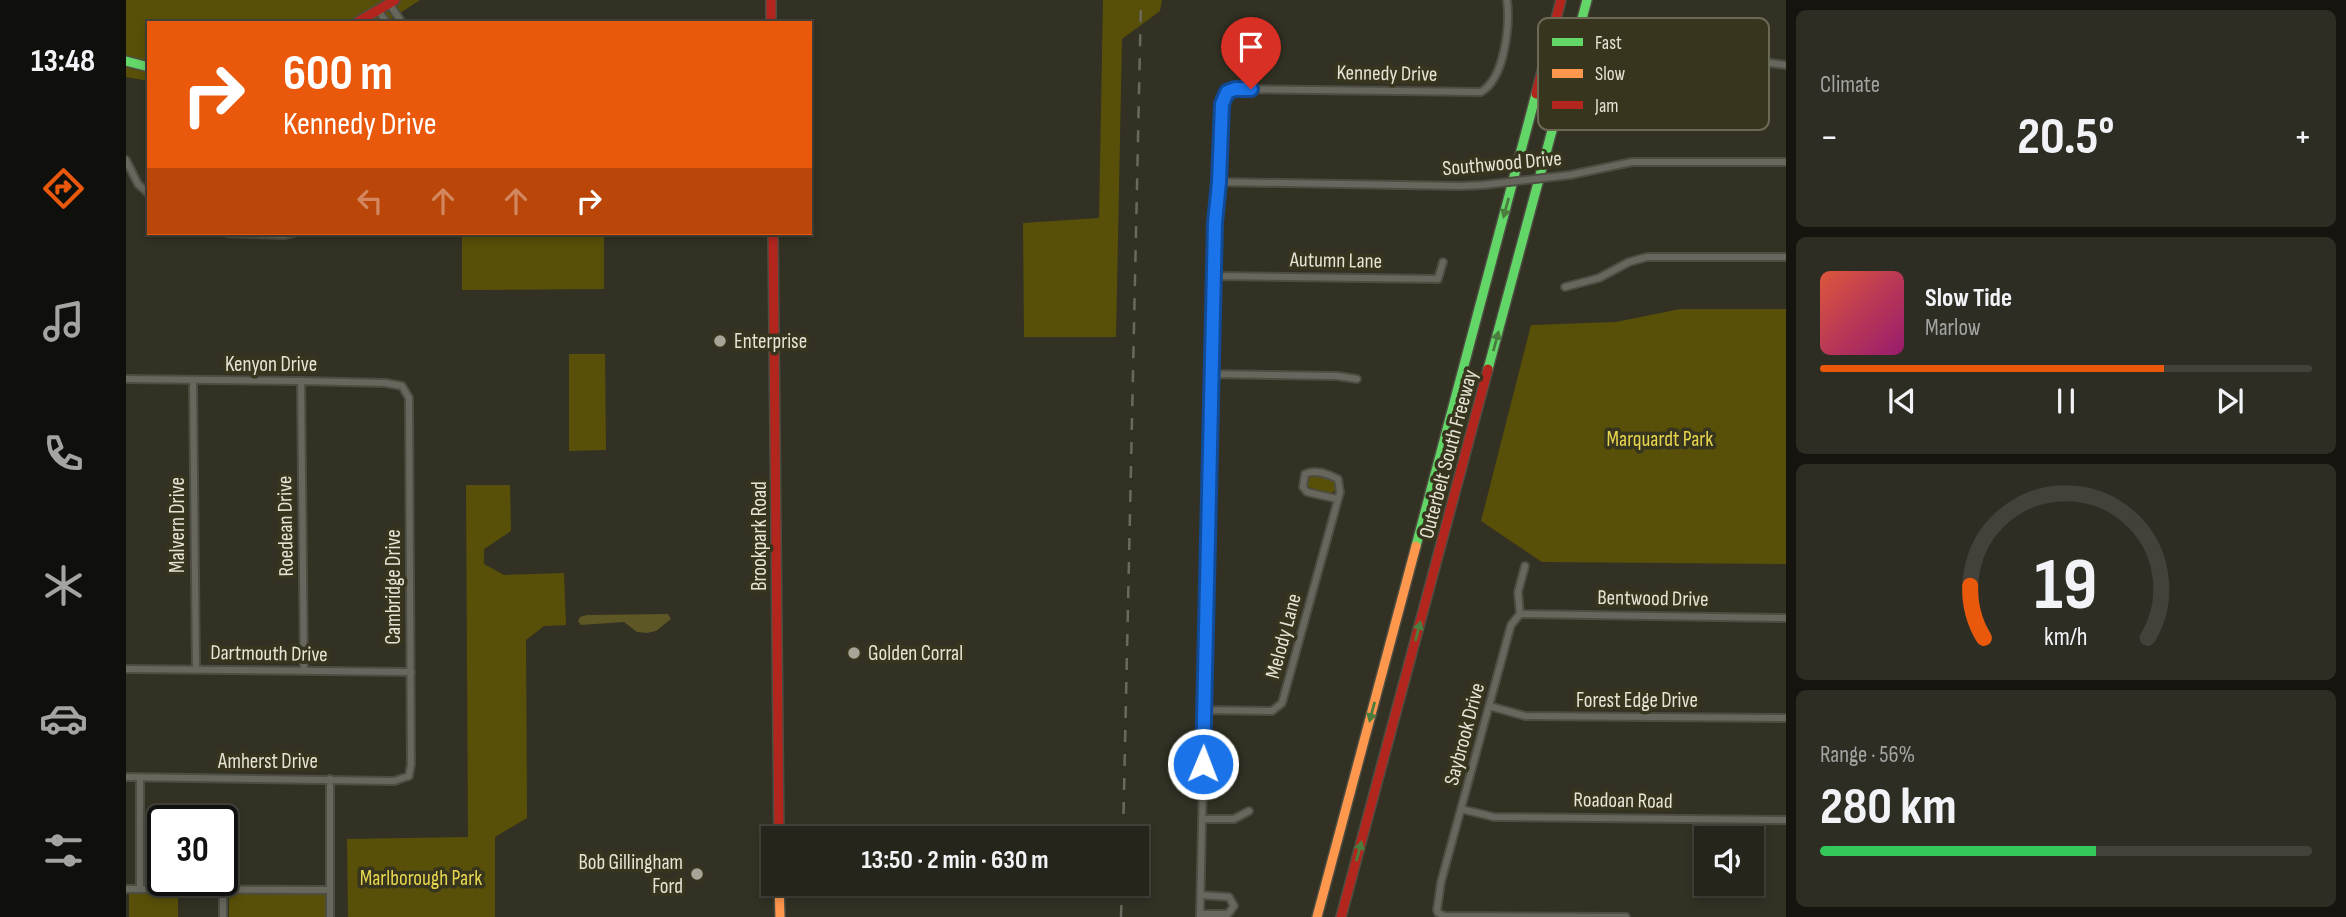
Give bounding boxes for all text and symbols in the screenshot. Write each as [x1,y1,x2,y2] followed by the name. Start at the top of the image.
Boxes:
[1221,17,1281,89] pin
[1538,18,1769,130] legend
[1232,28,1270,66] icon: arrive
[1595,32,1622,55] text: Fast
[31,42,95,81] text: 13:48
[283,45,393,104] text: 600 m
[168,49,259,140] icon: right
[1336,60,1438,87] street label: Kennedy Drive
[1595,63,1625,86] text: Slow
[1820,71,1880,99] text: Climate
[1594,95,1618,118] text: Jam
[283,105,437,144] text: Kennedy Drive
[2017,106,2115,169] text: 20.5°
[1820,115,1839,160] text: −
[2293,115,2312,160] text: +
[1441,146,1563,181] street label: Southwood Drive
[39,164,88,213] icon: directions
[351,182,389,220] icon: left
[424,182,462,220] icon: ahead
[497,182,535,220] icon: ahead
[570,182,608,220] icon: right
[1501,198,1511,219] one-way arrow
[1289,247,1382,274] street label: Autumn Lane
[1925,283,2012,314] text: Slow Tide
[39,297,88,346] icon: music
[1925,314,1981,342] text: Marlow
[734,329,807,354] place label: Enterprise
[1491,330,1502,352] one-way arrow
[712,333,728,349] marker: Enterprise
[225,352,317,377] street label: Kenyon Drive
[1414,367,1483,541] street label: Outerbelt South Freeway
[1883,382,1921,420] icon: previous
[2047,382,2085,420] icon: pause
[2211,382,2249,420] icon: next
[1607,427,1713,452] park label: Marquardt Park
[39,429,88,478] icon: phone
[272,475,299,577] street label: Roedean Drive
[165,477,190,573] street label: Malvern Drive
[747,481,772,591] street label: Brookpark Road
[381,529,406,645] street label: Cambridge Drive
[2034,542,2098,630] text: 19
[39,561,88,610] icon: climate
[1597,585,1709,612] street label: Bentwood Drive
[1260,591,1307,681] street label: Melody Lane
[1413,620,1424,642] one-way arrow
[2044,622,2088,653] text: km/h
[210,640,328,667] street label: Dartmouth Drive
[868,641,963,666] place label: Golden Corral
[846,645,862,661] marker: Golden Corral
[1439,680,1490,788] street label: Saybrook Drive
[1576,688,1698,713] street label: Forest Edge Drive
[39,694,88,743] icon: car
[1366,702,1376,723] one-way arrow
[1166,727,1240,801] position arrow
[1820,741,1915,769] text: Range · 56%
[217,749,318,774] street label: Amherst Drive
[1820,776,1957,839] text: 280 km
[1573,787,1673,814] street label: Roadoan Road
[147,805,238,896] speed limit sign: 30
[39,826,88,875] icon: filters
[1694,826,1764,896] map controls
[1694,826,1764,896] button: sound
[1354,840,1365,862] one-way arrow
[861,845,1049,876] text: 13:50 · 2 min · 630 m
[578,850,683,899] place label: Bob Gillingham Ford
[360,866,482,891] park label: Marlborough Park
[689,866,705,882] marker: Bob Gillingham Ford

